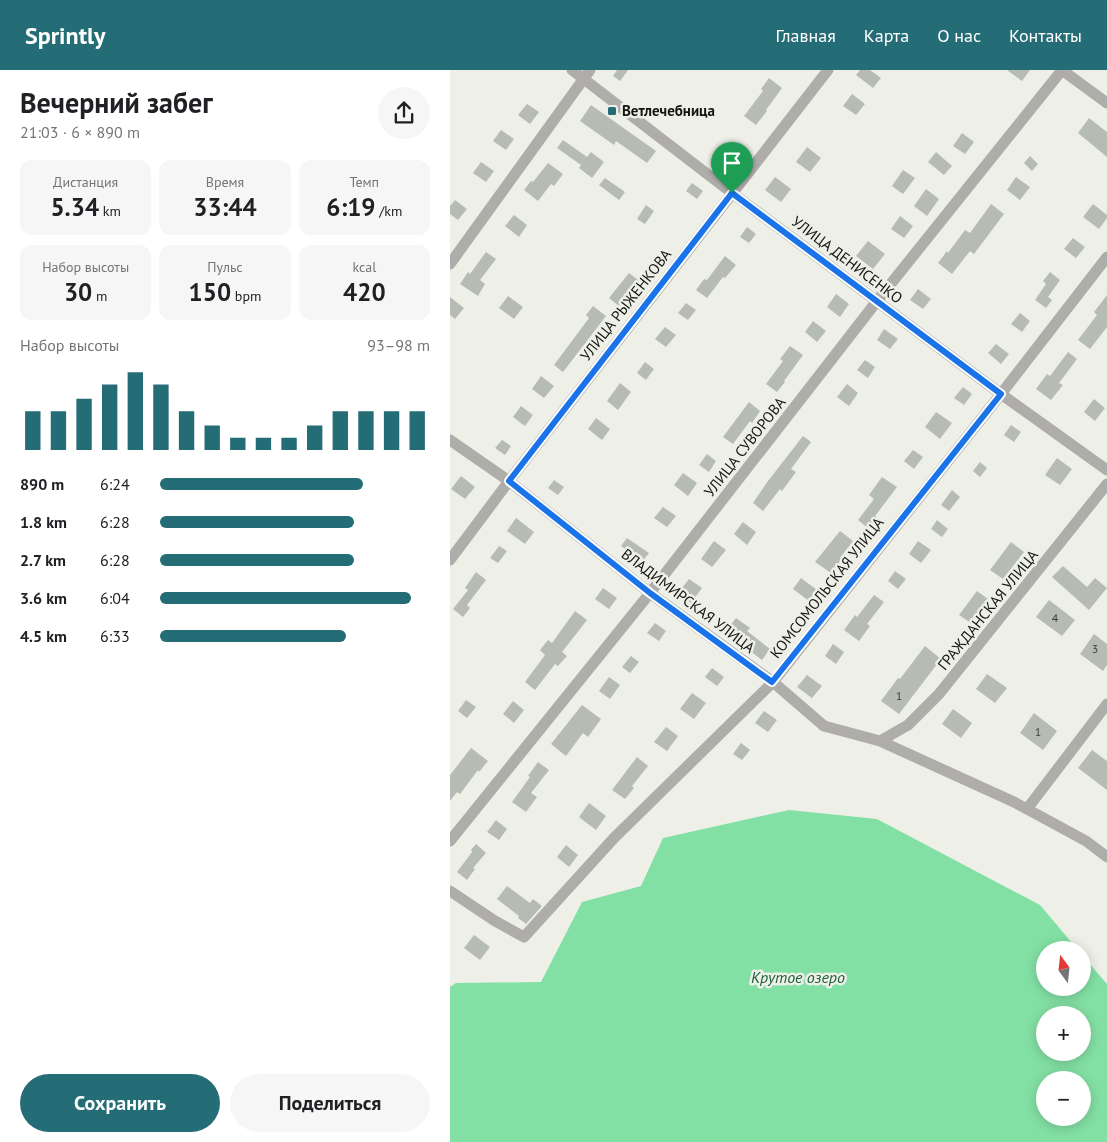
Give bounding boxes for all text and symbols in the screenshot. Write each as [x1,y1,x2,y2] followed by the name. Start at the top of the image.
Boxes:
[25,20,106,51] text: Sprintly
[775,24,836,47] text: Главная
[864,24,909,47] text: Карта
[937,24,981,47] text: О нас
[1009,24,1082,47] text: Контакты
[20,84,213,121] text: Вечерний забег
[378,87,430,139] button: share
[622,101,715,120] place label: Ветлечебница
[606,105,618,117] marker: Ветлечебница
[20,122,140,142] text: 21:03 · 6 × 890 m
[711,142,753,193] pin
[718,149,746,177] icon: arrive
[53,173,118,191] text: Дистанция
[206,173,244,191] text: Время
[350,173,379,191] text: Темп
[50,191,99,223] text: 5.34
[193,191,257,223] text: 33:44
[326,191,376,223] text: 6:19
[99,202,121,220] text: km
[376,202,402,220] text: /km
[788,212,906,307] street label: УЛИЦА ДЕНИСЕНКО
[576,245,675,364] street label: УЛИЦА РЫЖЕНКОВА
[42,258,129,276] text: Набор высоты
[207,258,243,276] text: Пульс
[352,258,376,276] text: kcal
[64,276,92,308] text: 30
[189,276,231,308] text: 150
[343,276,386,308] text: 420
[92,287,107,305] text: m
[231,287,261,305] text: bpm
[20,335,119,355] text: Набор высоты
[367,335,430,355] text: 93–98 m
[700,393,790,500] street label: УЛИЦА СУВОРОВА
[20,474,64,494] text: 890 m
[100,474,130,494] text: 6:24
[20,512,67,532] text: 1.8 km
[100,512,130,532] text: 6:28
[766,513,888,662] street label: КОМСОМОЛЬСКАЯ УЛИЦА
[618,544,759,657] street label: ВЛАДИМИРСКАЯ УЛИЦА
[933,545,1042,674] street label: ГРАЖДАНСКАЯ УЛИЦА
[20,550,66,570] text: 2.7 km
[100,550,130,570] text: 6:28
[20,588,67,608] text: 3.6 km
[100,588,130,608] text: 6:04
[1052,610,1059,625] house number: 4
[20,626,67,646] text: 4.5 km
[100,626,130,646] text: 6:33
[1092,641,1098,656] house number: 3
[896,688,902,703] house number: 1
[1035,724,1041,739] house number: 1
[1036,941,1091,996] north arrow
[1036,941,1091,1126] map controls
[751,967,845,987] water label: Крутое озеро
[1036,1006,1091,1061] button: +
[1036,1071,1091,1126] button: −
[20,1074,220,1132] button: Сохранить
[230,1074,430,1132] button: Поделиться

